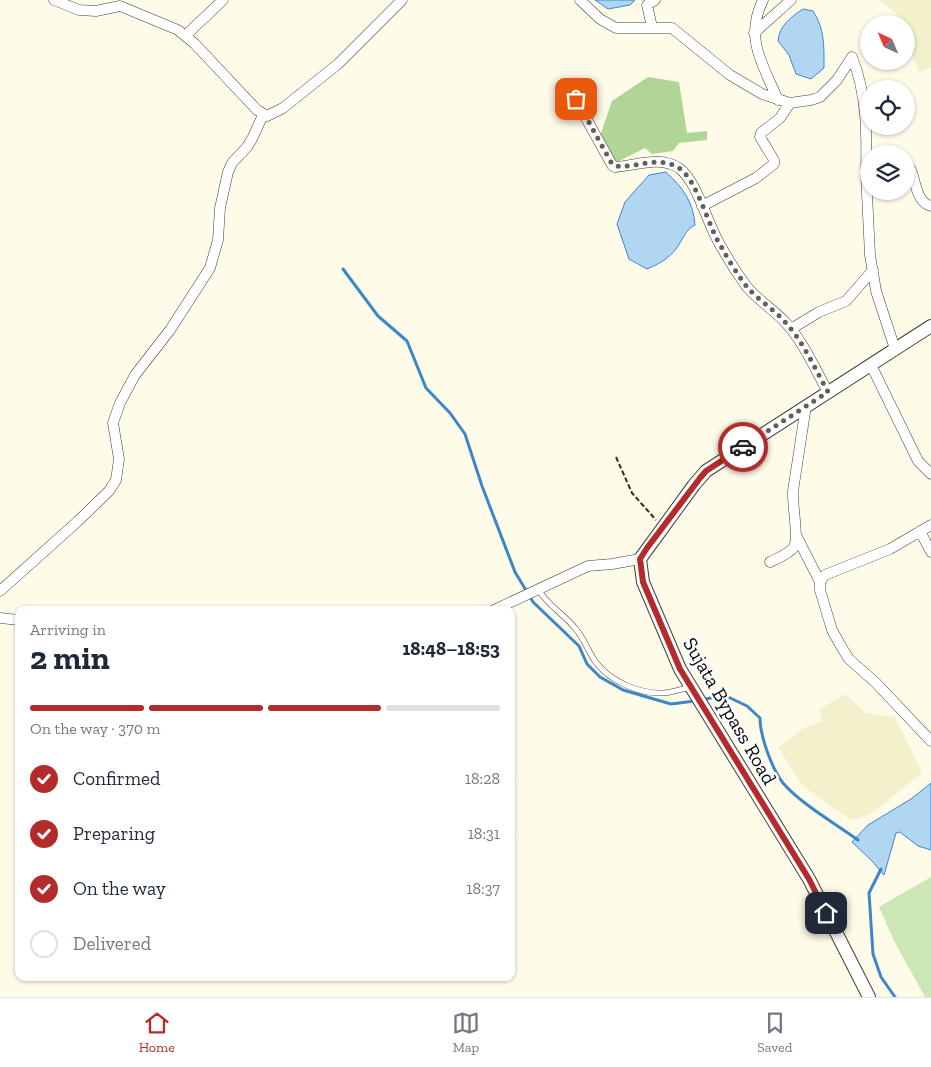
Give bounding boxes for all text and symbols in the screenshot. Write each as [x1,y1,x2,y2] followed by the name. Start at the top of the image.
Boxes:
[860,15,915,70] north arrow
[860,15,915,200] map controls
[555,78,597,120] pin
[860,80,915,135] button: locate
[562,85,590,113] icon: bag
[860,145,915,200] button: layers
[718,422,768,472] courier
[729,433,757,461] icon: car
[30,620,106,639] text: Arriving in
[678,633,782,789] street label: Sujata Bypass Road
[403,637,500,660] text: 18:48–18:53
[30,639,110,677] text: 2 min
[30,719,160,738] text: On the way · 370 m
[30,765,58,793] icon: check
[73,767,160,790] text: Confirmed
[465,769,500,788] text: 18:28
[30,820,58,848] icon: check
[73,822,155,845] text: Preparing
[468,824,500,843] text: 18:31
[30,875,58,903] icon: check
[73,877,166,900] text: On the way
[466,879,500,898] text: 18:37
[805,892,847,934] pin
[812,899,840,927] icon: home
[73,932,151,955] text: Delivered
[139,1009,175,1056] tab: Home
[452,1009,480,1056] tab: Map
[757,1009,792,1056] tab: Saved

